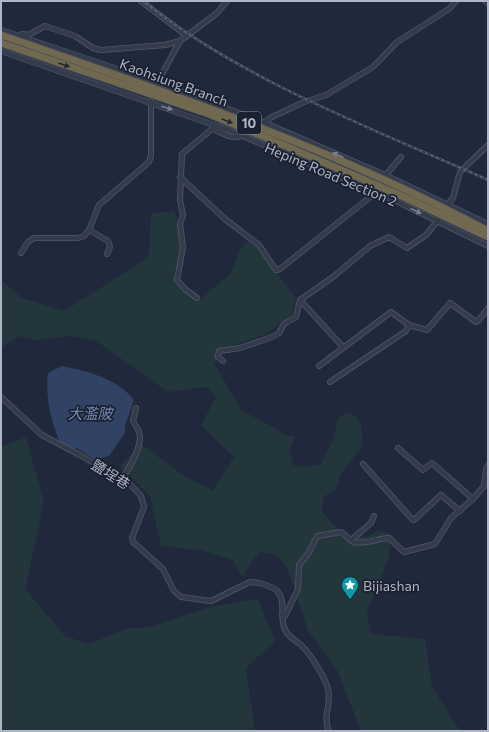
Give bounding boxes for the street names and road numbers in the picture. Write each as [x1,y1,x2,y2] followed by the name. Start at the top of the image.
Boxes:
[118,55,230,109] street label: Kaohsiung Branch
[237,112,261,134] road number: 10
[262,138,400,210] street label: Heping Road Section 2
[89,456,133,492] street label: 鹽埕巷

